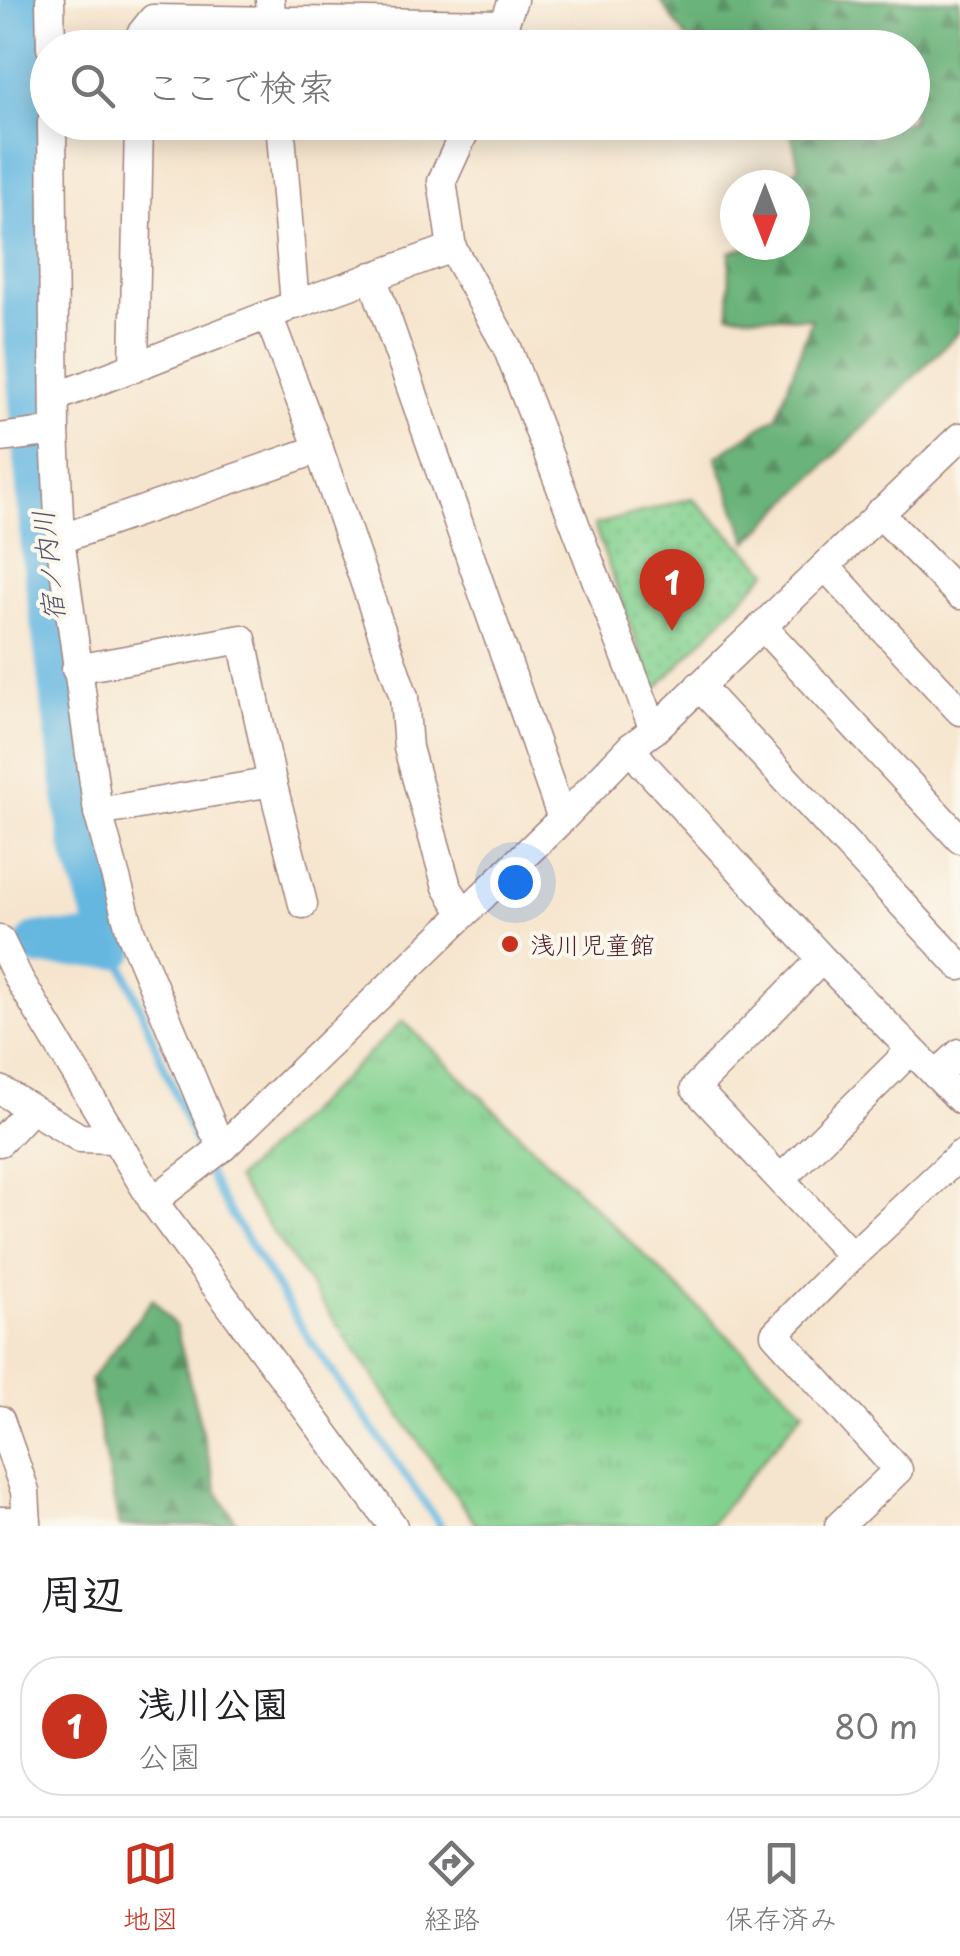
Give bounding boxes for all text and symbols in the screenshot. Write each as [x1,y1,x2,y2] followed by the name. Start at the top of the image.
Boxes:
[30,30,930,140] search box
[145,57,335,114] text: ここで検索
[65,58,120,113] icon: search
[720,170,810,260] north arrow
[20,508,74,624] water label: 宿ノ内川
[640,548,704,631] pin: 1
[490,857,541,908] your location
[530,925,655,963] place label: 浅川児童館
[499,933,521,955] marker: 浅川児童館
[40,1560,124,1623] text: 周辺
[137,1674,289,1731] text: 浅川公園
[67,1702,82,1750] text: 1
[834,1702,918,1750] text: 80 m
[137,1731,201,1779] text: 公園
[123,1836,179,1939] tab: 地図
[424,1836,480,1939] tab: 経路
[725,1836,837,1939] tab: 保存済み

